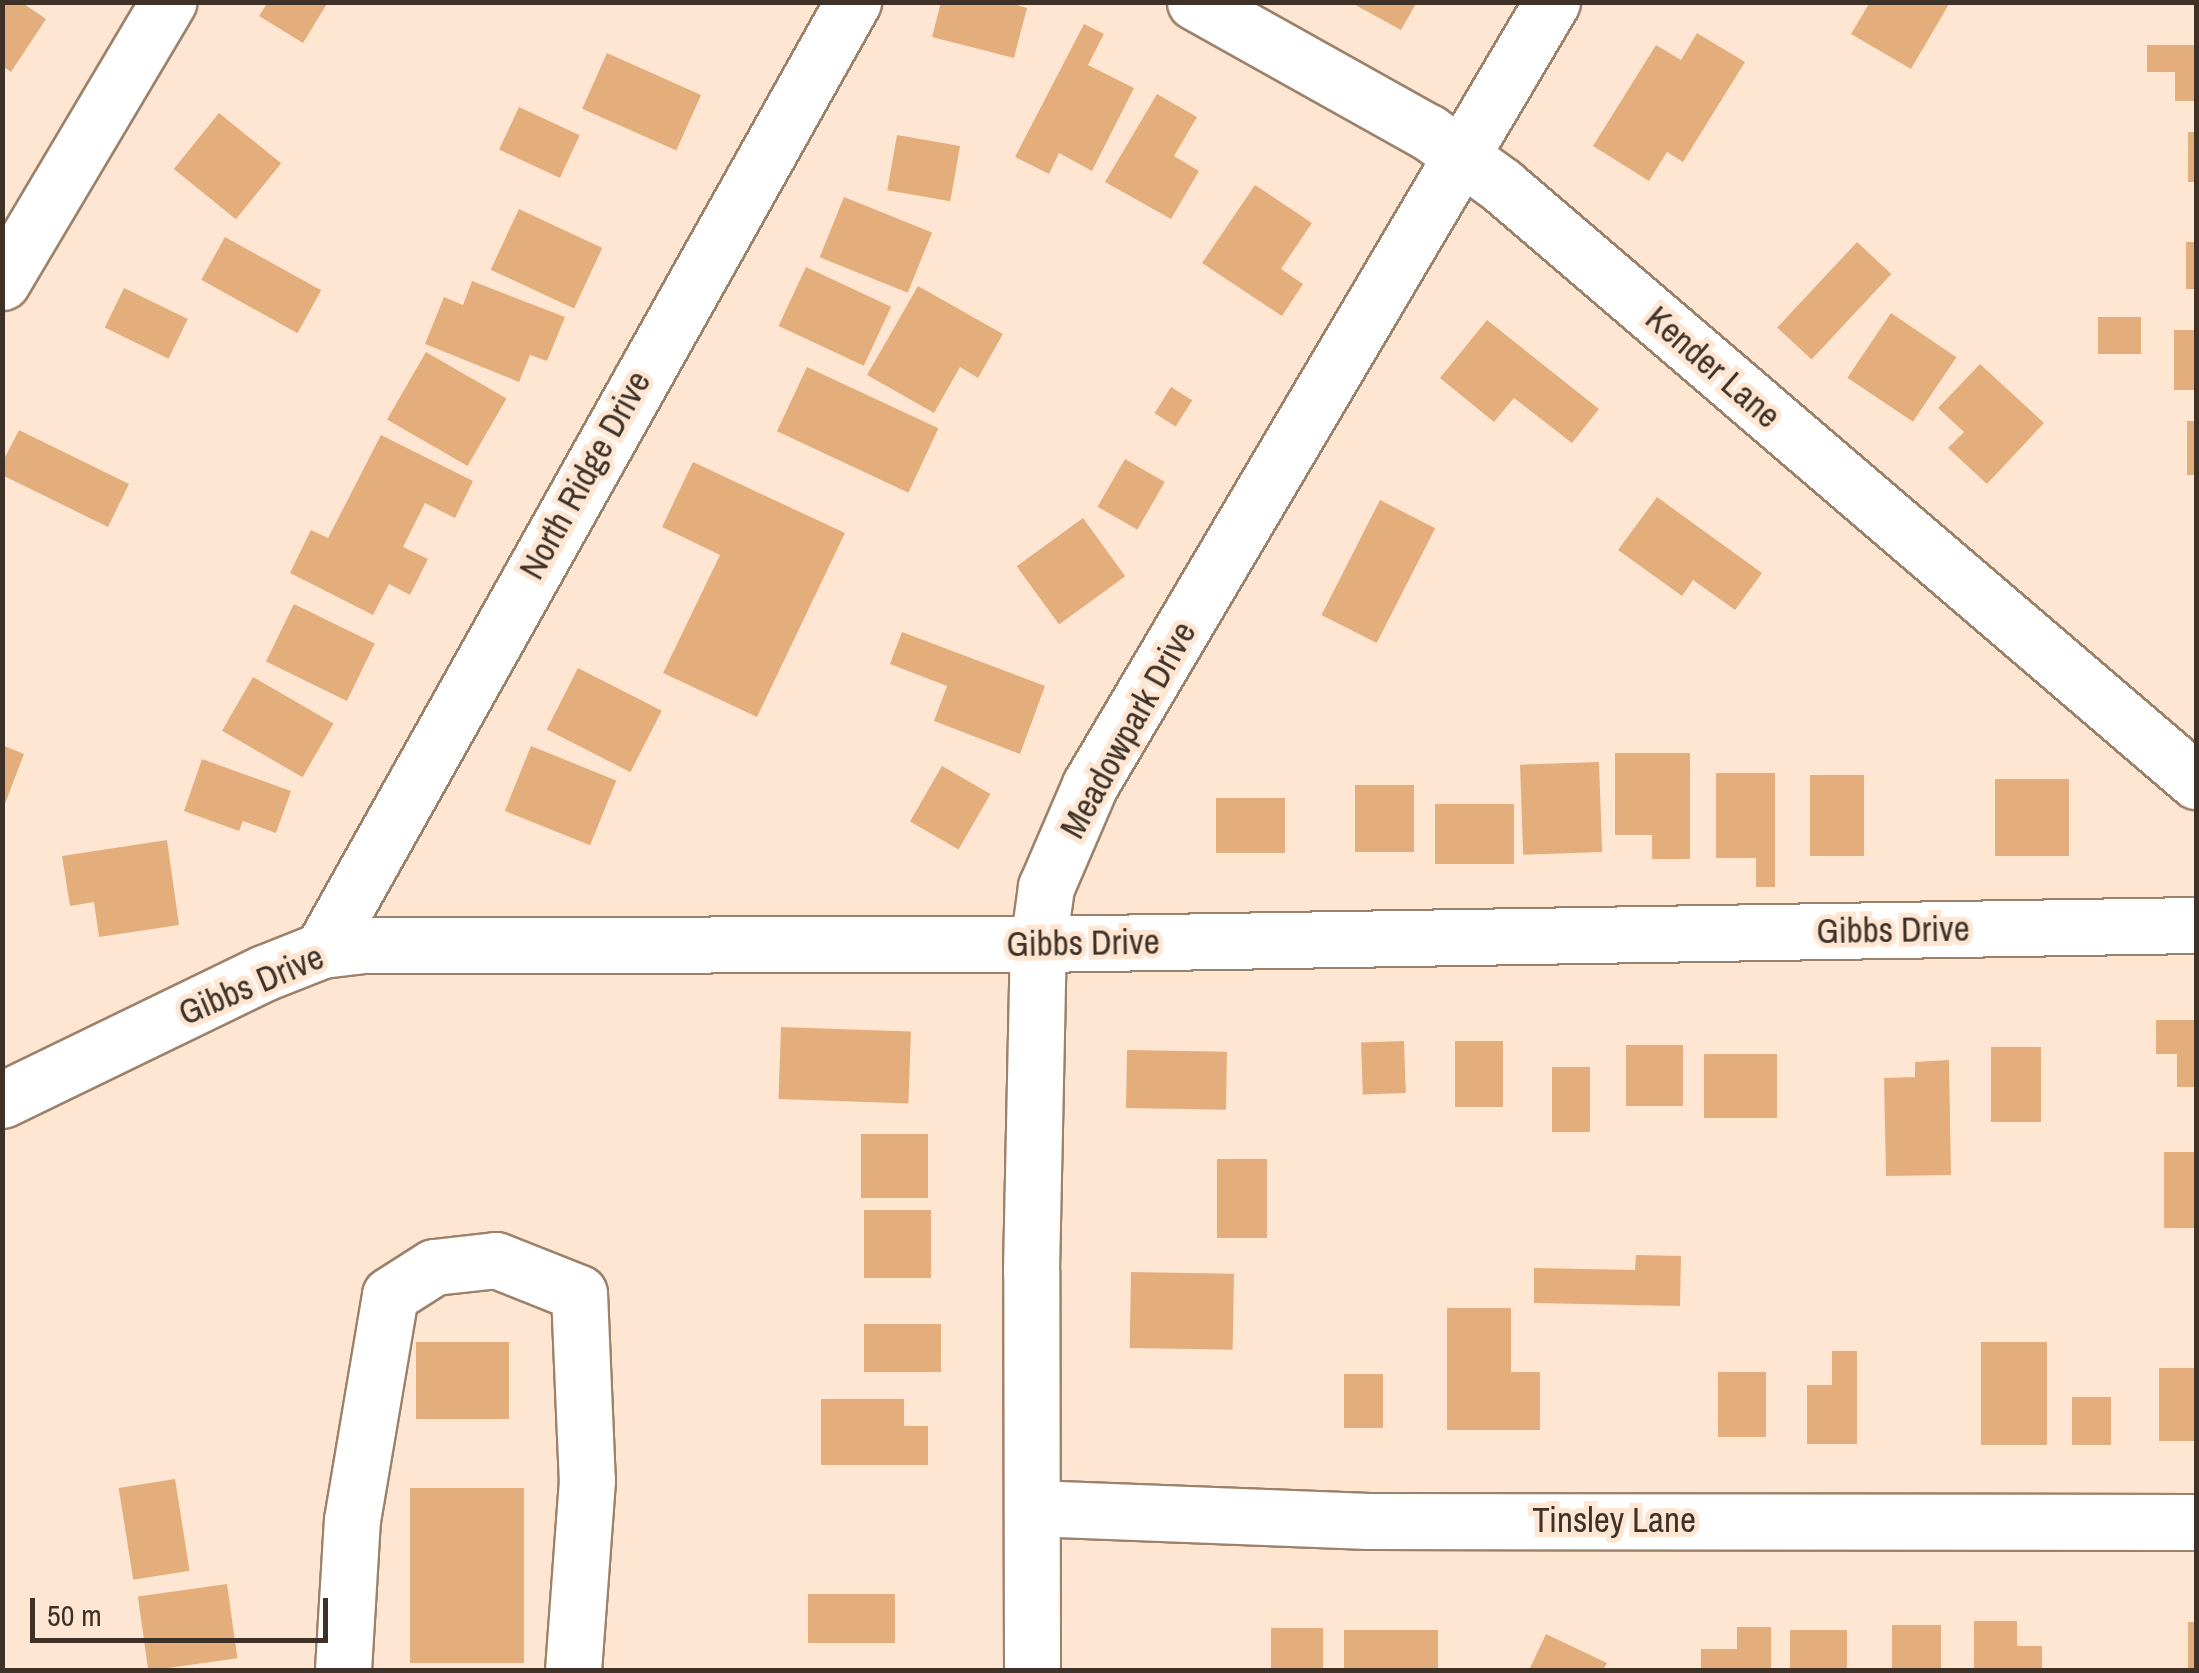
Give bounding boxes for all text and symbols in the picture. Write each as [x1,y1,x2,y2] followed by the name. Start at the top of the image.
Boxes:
[1637,297,1789,437] street label: Kender Lane
[511,364,659,586] street label: North Ridge Drive
[1051,614,1205,846] street label: Meadowpark Drive
[1816,908,1970,952] street label: Gibbs Drive
[1006,921,1160,965] street label: Gibbs Drive
[172,936,330,1034] street label: Gibbs Drive
[1532,1499,1696,1541] street label: Tinsley Lane
[35,1578,332,1640] scale bar
[47,1595,102,1635] text: 50 m

